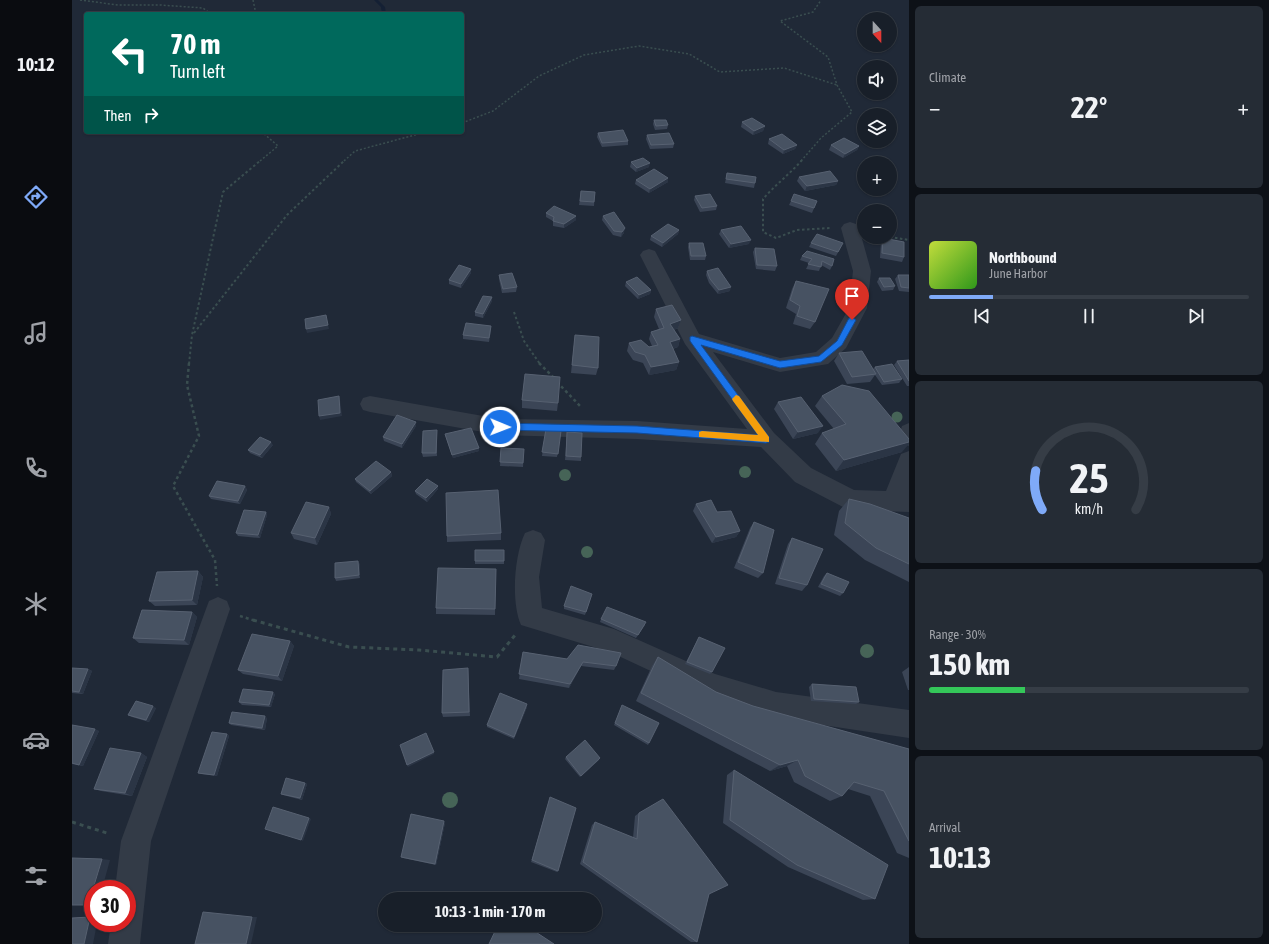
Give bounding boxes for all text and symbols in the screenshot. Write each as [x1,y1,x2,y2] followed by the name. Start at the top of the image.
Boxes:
[857,12,897,52] north arrow
[857,12,897,244] map controls
[104,28,156,80] icon: left
[170,28,220,60] text: 70 m
[17,54,55,75] text: 10:12
[857,60,897,100] button: sound
[170,61,225,82] text: Turn left
[929,70,966,85] text: Climate
[1071,90,1107,124] text: 22°
[929,94,940,120] text: −
[1238,94,1249,120] text: +
[140,104,162,126] icon: right
[104,107,132,124] text: Then
[857,108,897,148] button: layers
[857,156,897,196] button: +
[22,183,50,211] icon: directions
[857,204,897,244] button: −
[989,249,1057,266] text: Northbound
[989,266,1047,281] text: June Harbor
[835,279,869,320] pin
[841,285,863,307] icon: arrive
[971,305,993,327] icon: previous
[1078,305,1100,327] icon: pause
[1185,305,1207,327] icon: next
[22,319,50,347] icon: music
[479,406,521,448] position arrow
[22,454,50,482] icon: phone
[1069,454,1109,502] text: 25
[1075,501,1103,517] text: km/h
[22,590,50,618] icon: climate
[929,627,986,642] text: Range · 30%
[929,647,1010,681] text: 150 km
[22,726,50,754] icon: car
[929,820,961,835] text: Arrival
[929,840,991,874] text: 10:13
[22,862,50,890] icon: filters
[84,880,136,932] speed limit sign: 30
[435,903,545,920] text: 10:13 · 1 min · 170 m

